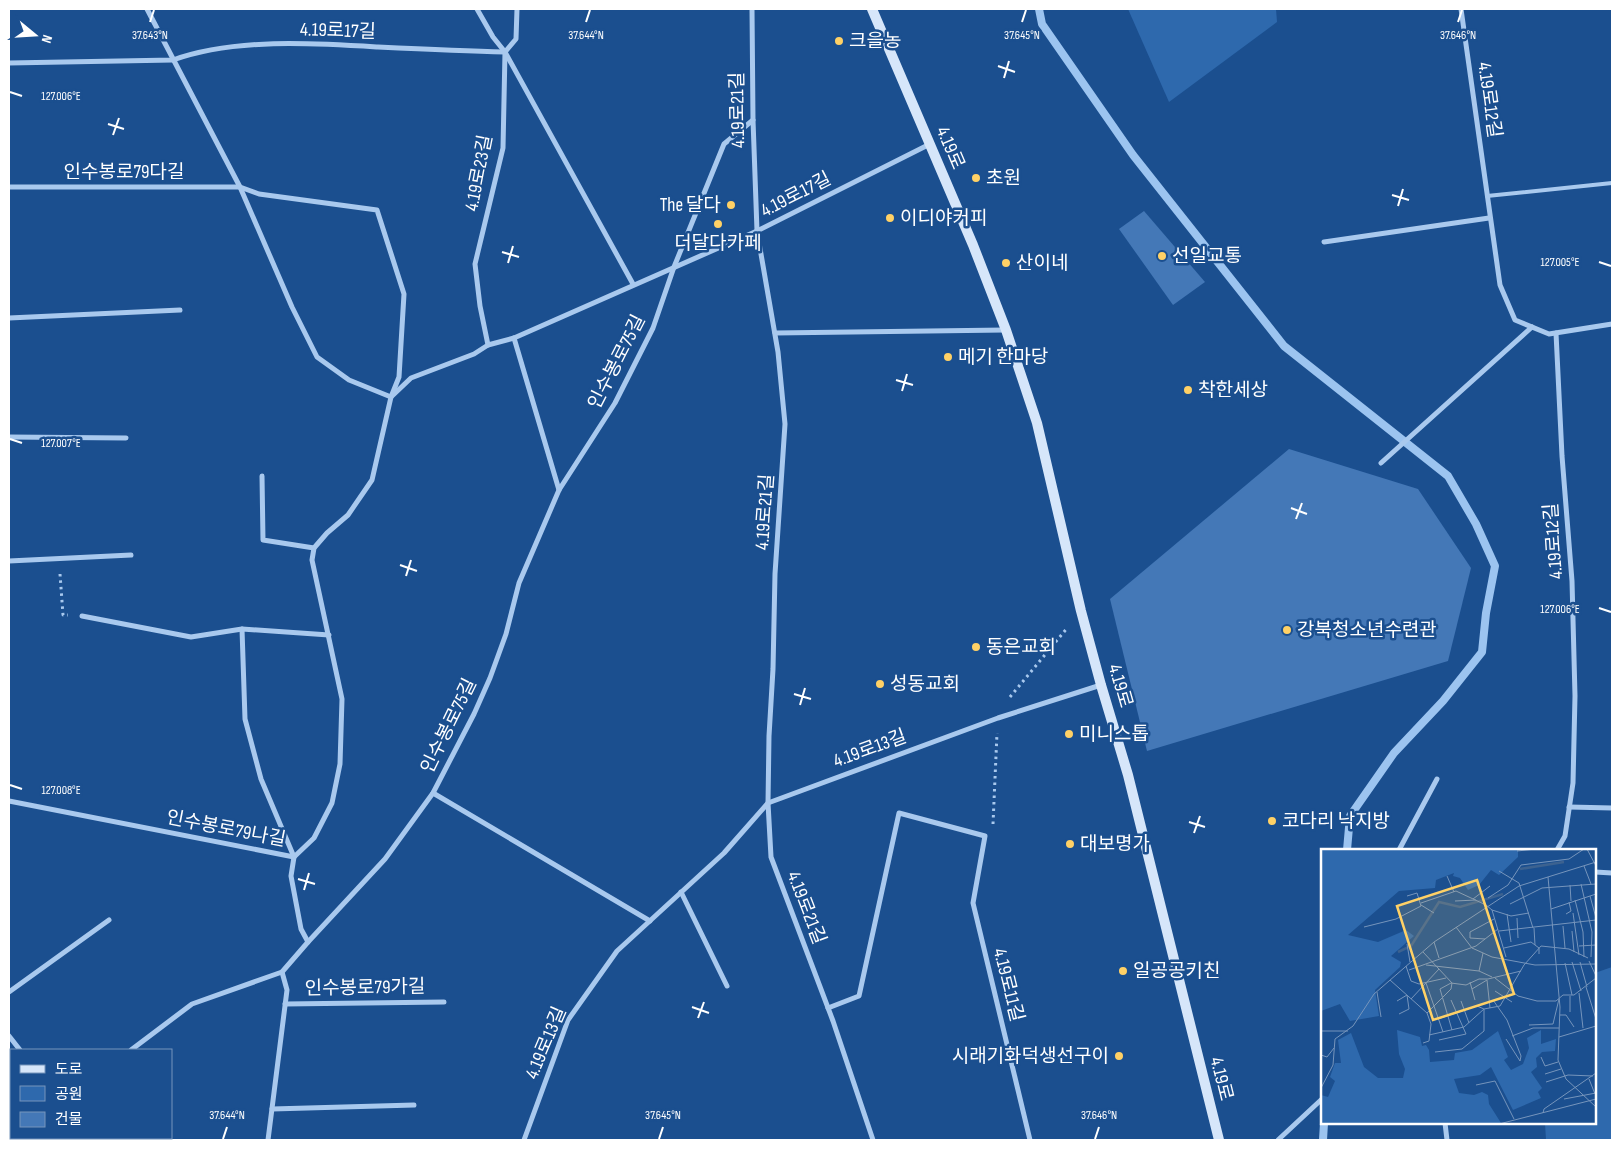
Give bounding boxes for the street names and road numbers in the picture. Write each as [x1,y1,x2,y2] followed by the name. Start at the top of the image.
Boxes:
[300,18,376,44] street label: 4.19로17길
[1472,61,1506,139] street label: 4.19로12길
[726,72,750,148] street label: 4.19로21길
[931,123,969,173] street label: 4.19로
[460,133,498,213] street label: 4.19로23길
[64,161,184,184] street label: 인수봉로79다길
[757,168,835,222] street label: 4.19로17길
[583,311,651,413] street label: 인수봉로75길
[751,473,779,551] street label: 4.19로21길
[1540,502,1568,580] street label: 4.19로12길
[1103,662,1137,710] street label: 4.19로
[416,675,482,777] street label: 인수봉로75길
[830,725,910,773] street label: 4.19로13길
[164,806,288,852] street label: 인수봉로79나길
[782,868,830,948] street label: 4.19로21길
[988,946,1028,1024] street label: 4.19로11길
[304,975,426,1001] street label: 인수봉로79가길
[520,1003,572,1083] street label: 4.19로13길
[1204,1055,1238,1103] street label: 4.19로

